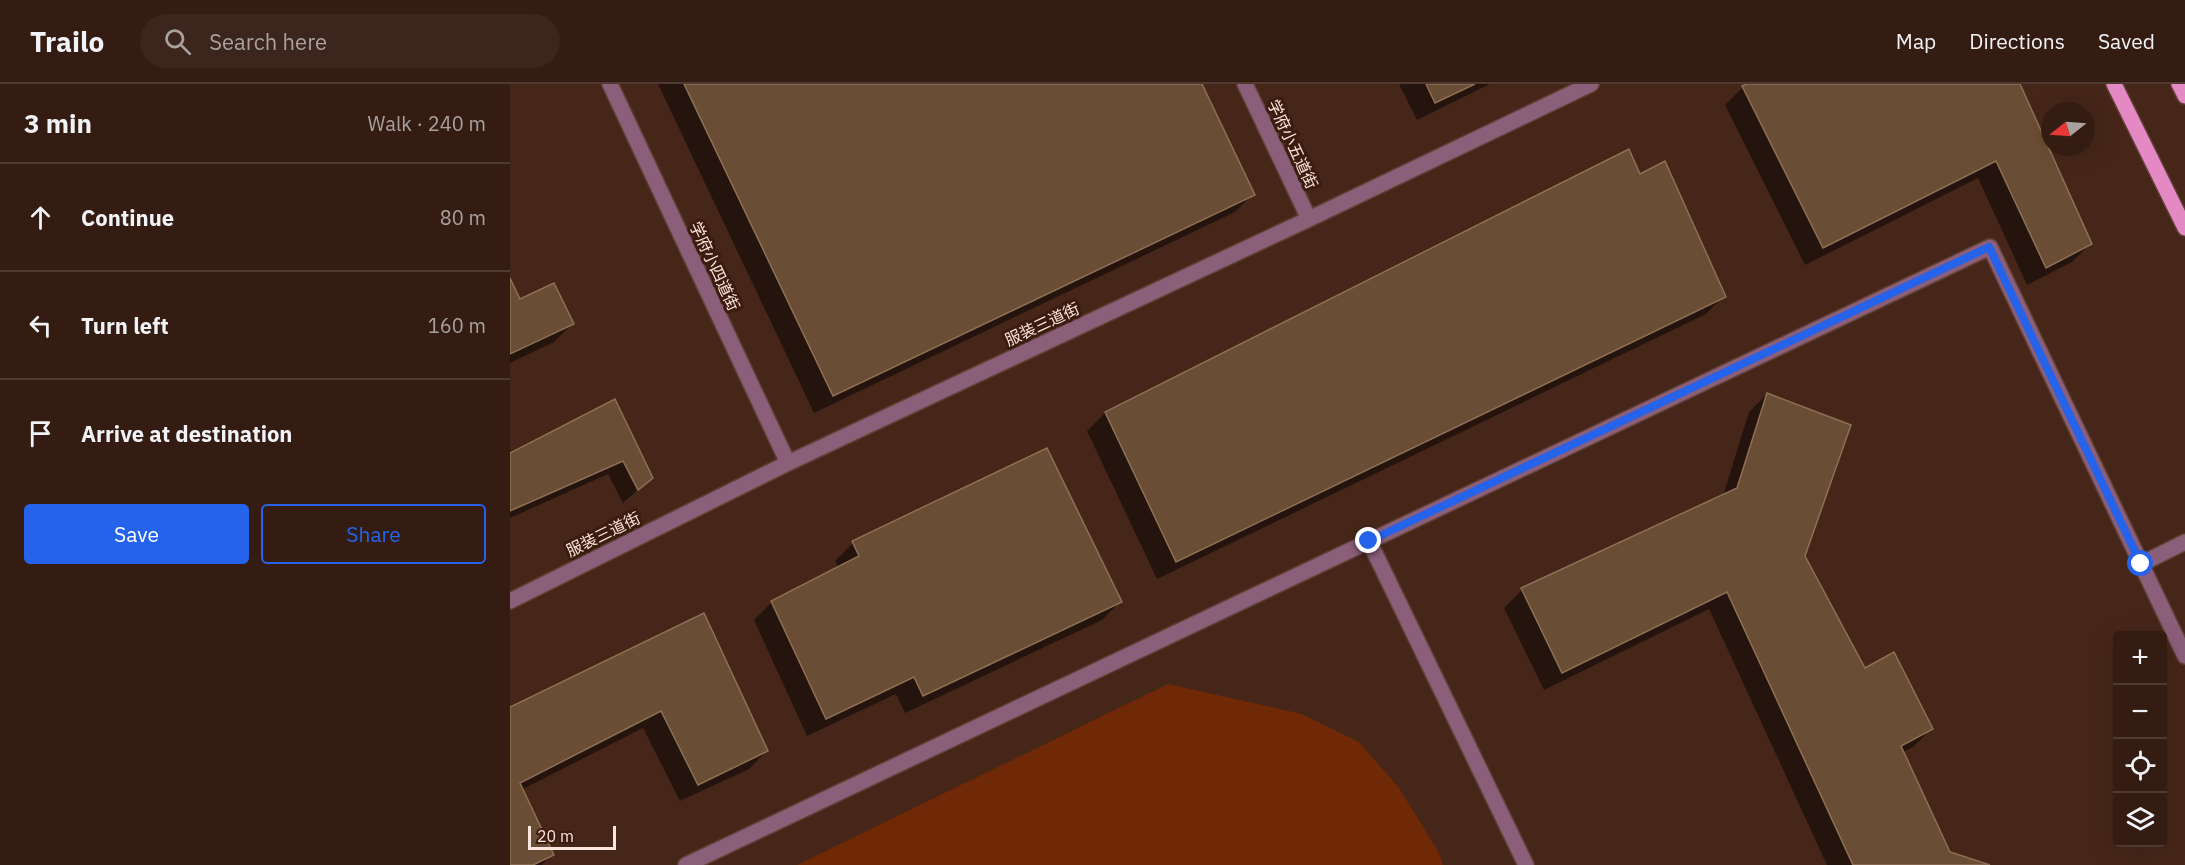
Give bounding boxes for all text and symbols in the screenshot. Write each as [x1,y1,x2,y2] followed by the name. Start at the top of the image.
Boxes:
[140,14,560,68] search box
[30,23,104,60] text: Trailo
[161,25,194,58] icon: search
[209,27,327,56] text: Search here
[1896,27,1936,55] text: Map
[1969,27,2065,55] text: Directions
[2098,27,2155,55] text: Saved
[1264,96,1322,192] street label: 学府小五道街
[2041,102,2095,156] north arrow
[24,106,92,140] text: 3 min
[368,110,486,137] text: Walk · 240 m
[24,201,57,234] icon: ahead
[81,203,174,232] text: Continue
[440,204,486,231] text: 80 m
[686,218,744,314] street label: 学府小四道街
[1002,298,1082,350] street label: 服装三道街
[24,309,57,342] icon: left
[81,311,169,340] text: Turn left
[428,312,486,339] text: 160 m
[24,417,57,450] icon: arrive
[81,419,292,448] text: Arrive at destination
[24,504,249,564] button: Save
[261,504,486,564] button: Share
[563,507,643,561] street label: 服装三道街
[1355,527,1381,553] route end
[2127,550,2153,576] route start
[2113,631,2167,847] map controls
[2113,631,2167,685] button: +
[2113,685,2167,739] button: −
[2113,739,2167,793] button: locate
[2113,793,2167,847] button: layers
[528,823,616,850] scale bar
[537,826,574,846] text: 20 m

